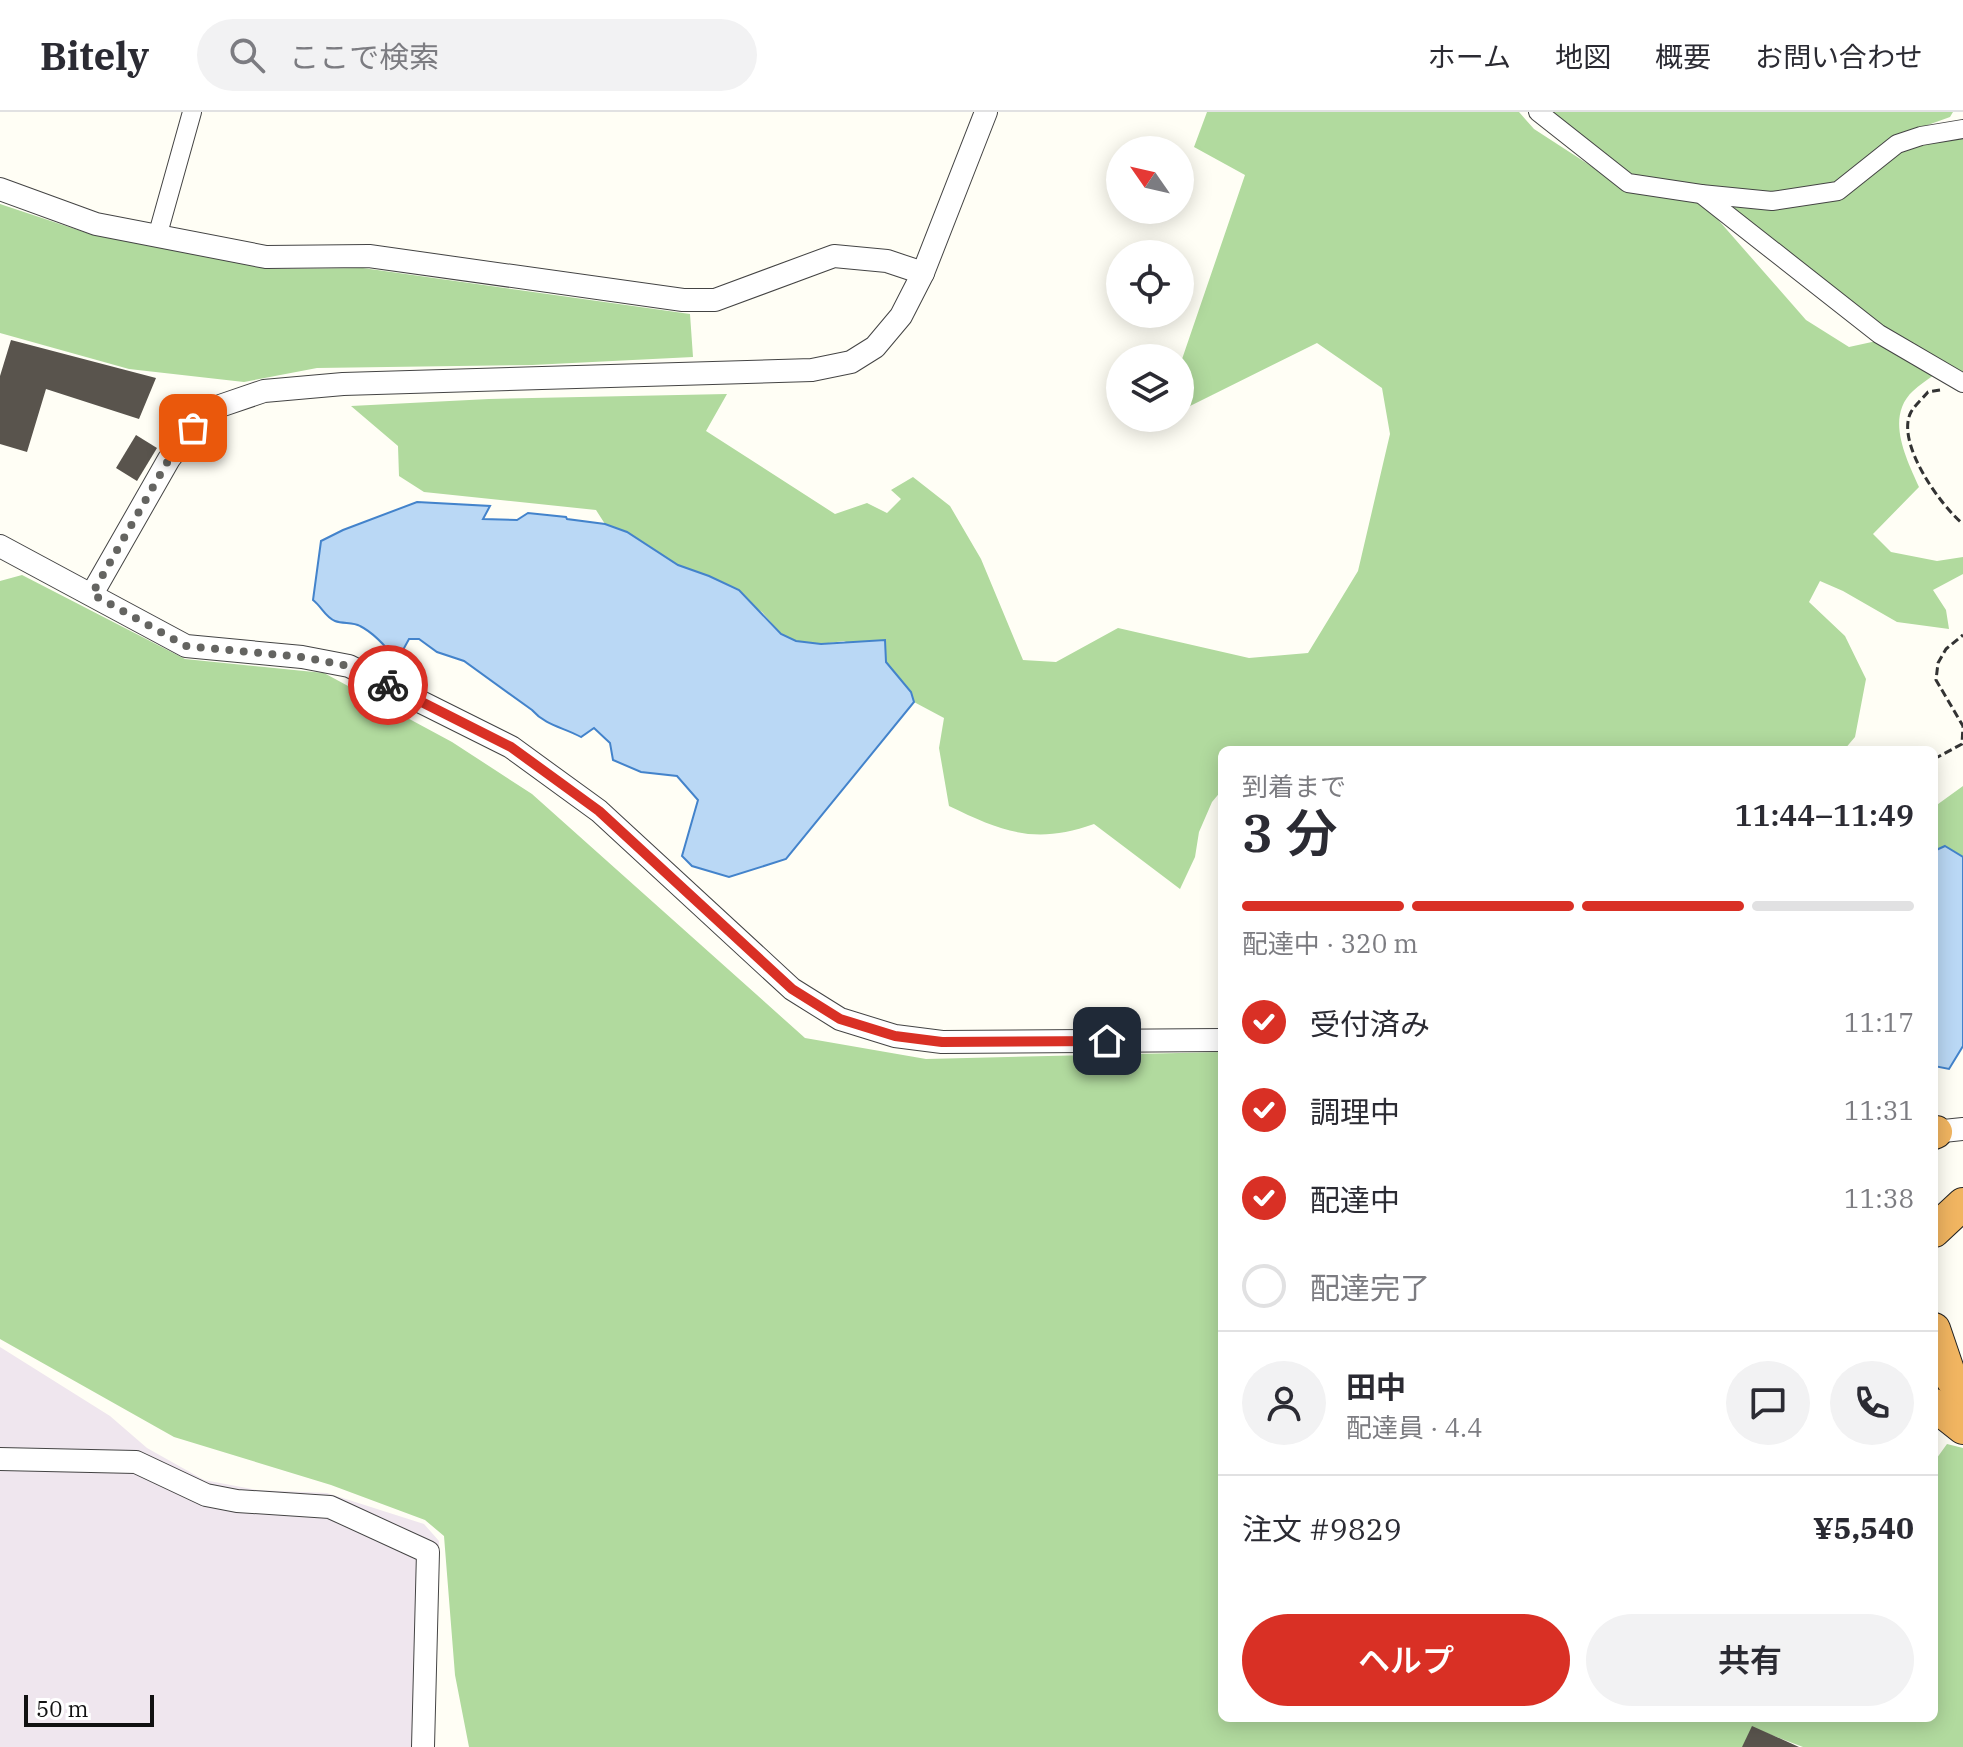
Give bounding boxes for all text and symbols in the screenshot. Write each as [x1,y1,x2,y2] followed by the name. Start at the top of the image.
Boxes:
[197,19,757,91] search box
[40,31,149,80] text: Bitely
[225,33,269,77] icon: search
[289,37,439,76] text: ここで検索
[1428,38,1511,75] text: ホーム
[1555,38,1611,75] text: 地図
[1655,38,1711,75] text: 概要
[1755,38,1923,75] text: お問い合わせ
[1106,136,1194,224] north arrow
[1106,136,1194,432] map controls
[1106,240,1194,328] button: locate
[1106,344,1194,432] button: layers
[159,394,227,462] pin
[171,406,215,450] icon: bag
[348,645,428,725] courier
[366,663,410,707] icon: bike
[1242,769,1346,803] text: 到着まで
[1734,795,1914,834] text: 11:44–11:49
[1242,799,1337,866] text: 3 分
[1242,926,1418,960] text: 配達中 · 320 m
[1242,1000,1286,1044] icon: check
[1310,1004,1430,1043] text: 受付済み
[1844,1005,1914,1039] text: 11:17
[1073,1007,1141,1075] pin
[1085,1019,1129,1063] icon: home
[1242,1088,1286,1132] icon: check
[1310,1092,1400,1131] text: 調理中
[1844,1093,1914,1127] text: 11:31
[1242,1176,1286,1220] icon: check
[1310,1180,1400,1219] text: 配達中
[1844,1181,1914,1215] text: 11:38
[1310,1268,1430,1307] text: 配達完了
[1242,1361,1326,1445] button: person
[1726,1361,1810,1445] button: chat
[1830,1361,1914,1445] button: phone
[1346,1367,1406,1406] text: 田中
[1346,1410,1483,1444] text: 配達員 · 4.4
[1813,1508,1914,1547] text: ¥5,540
[1242,1509,1402,1548] text: 注文 #9829
[1242,1614,1570,1706] button: ヘルプ
[1586,1614,1914,1706] button: 共有
[24,1691,154,1727] scale bar
[36,1694,88,1723] text: 50 m

